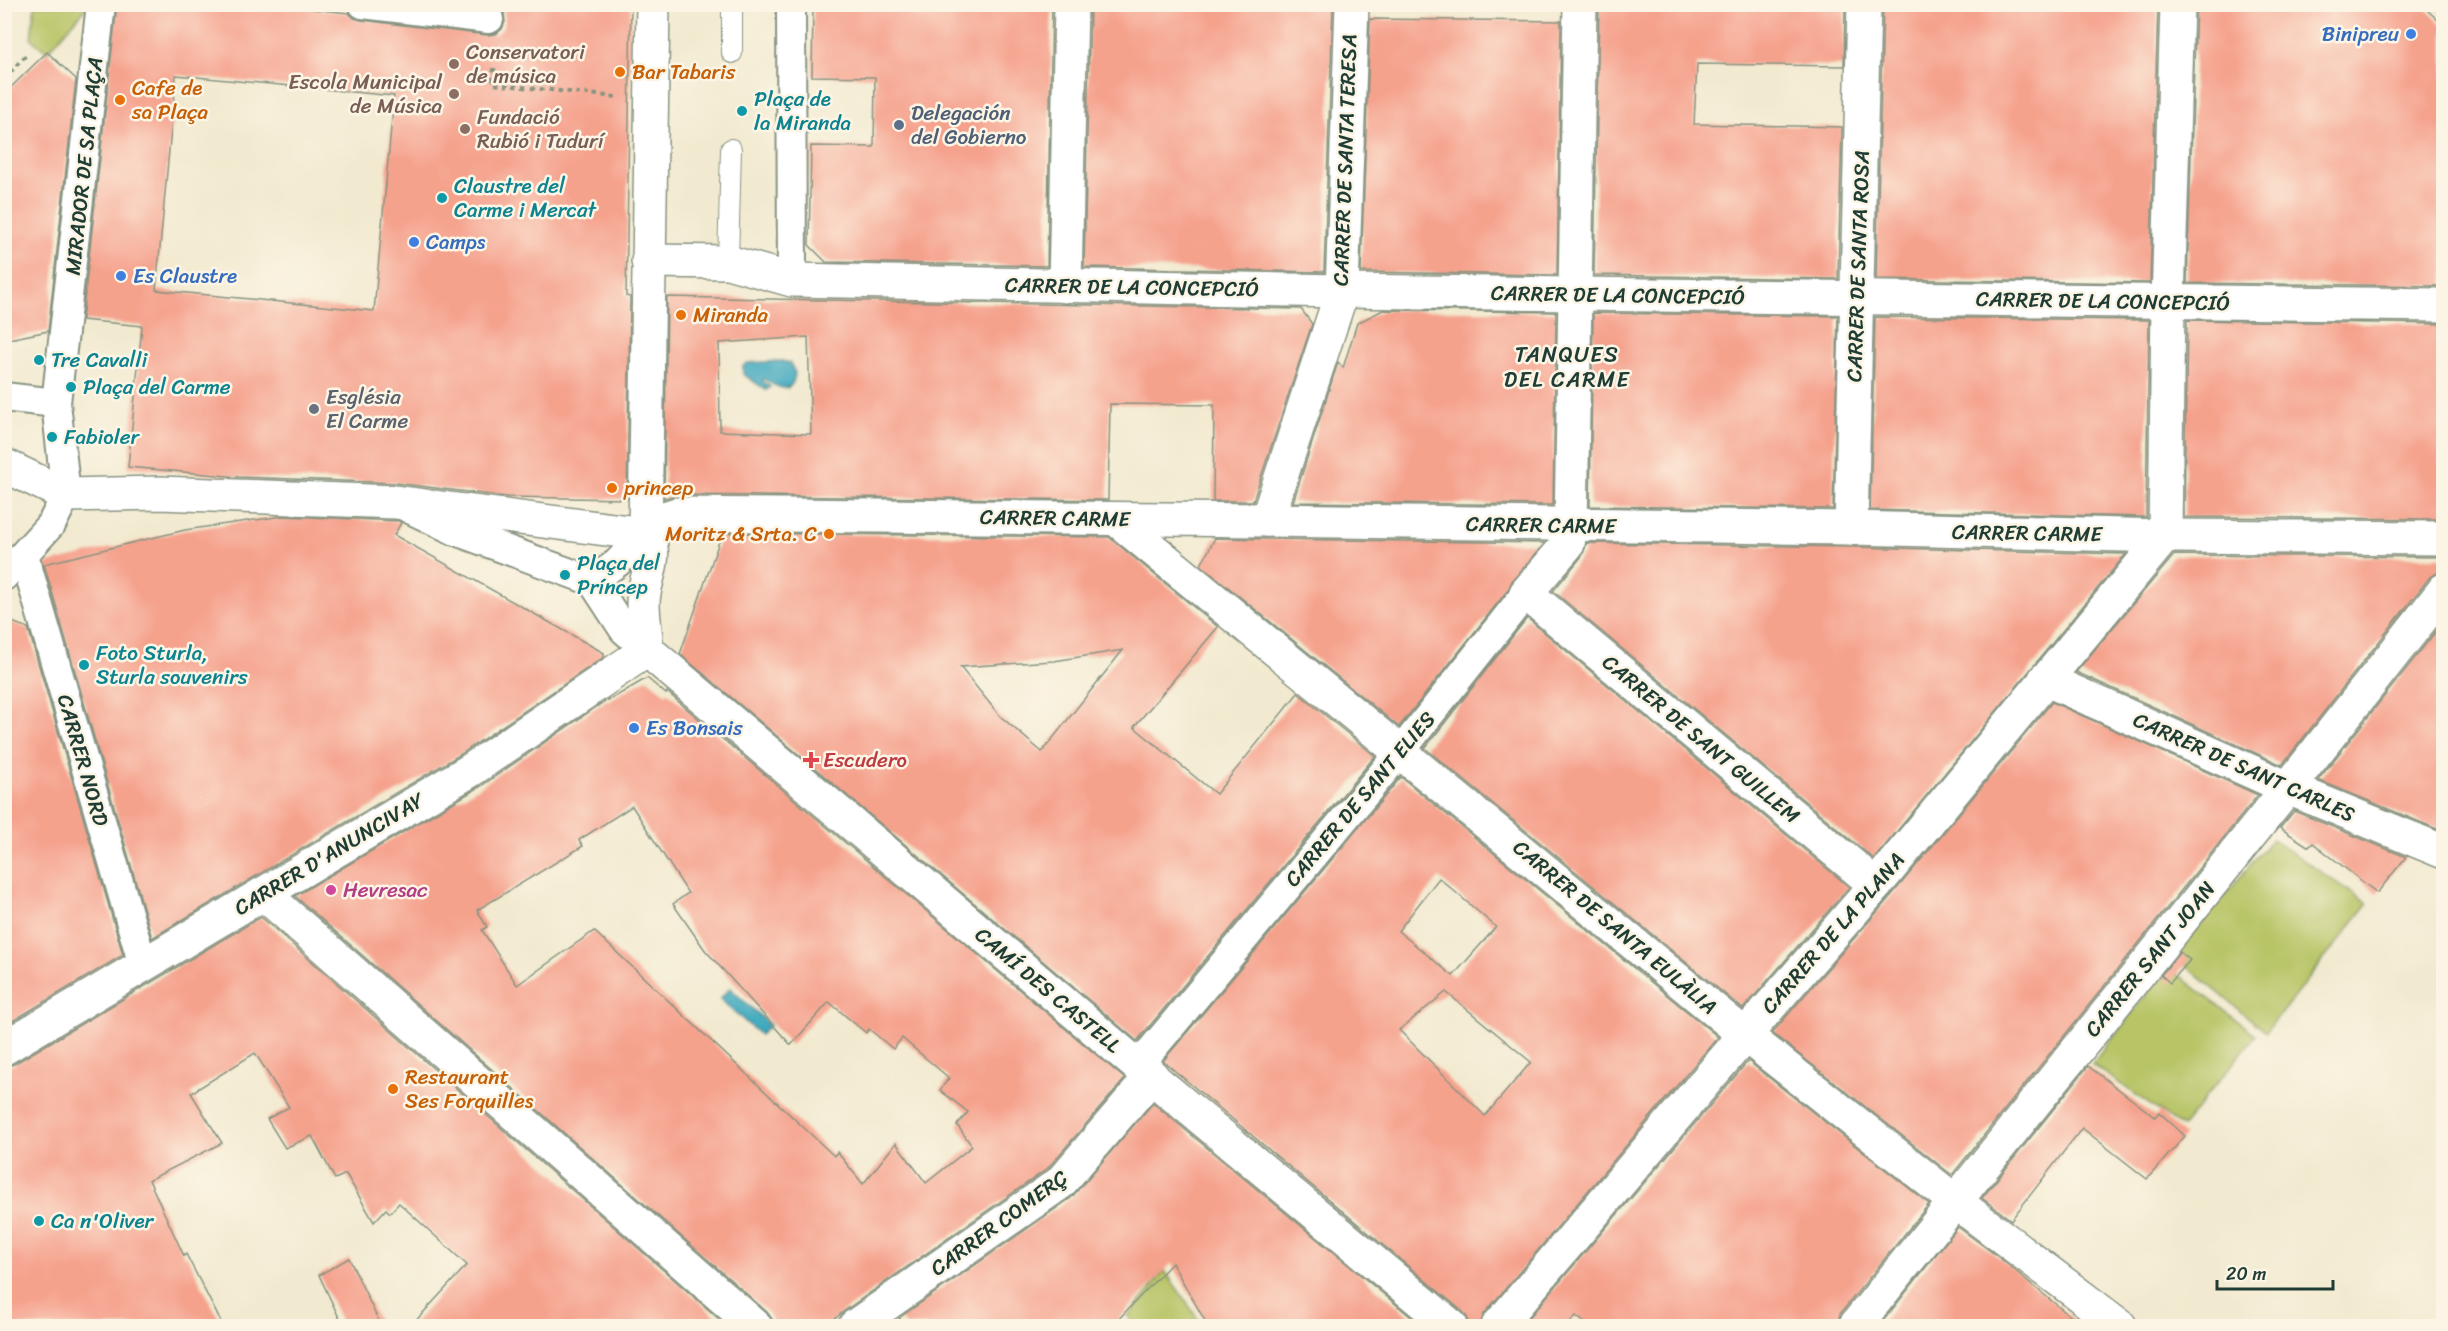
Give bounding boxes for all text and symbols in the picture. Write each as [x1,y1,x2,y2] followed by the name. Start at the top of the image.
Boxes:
[2322,15,2400,53] place label: Binipreu
[2404,27,2418,41] marker: Binipreu
[466,33,586,95] place label: Conservatori de música
[1322,33,1368,287] street label: CARRER DE SANTA TERESA
[632,53,736,91] place label: Bar Tabaris
[54,55,114,277] street label: MIRADOR DE SA PLAÇA
[447,57,461,71] marker: Conservatori de música
[288,63,443,125] place label: Escola Municipal de Música
[613,65,627,79] marker: Bar Tabaris
[131,69,208,131] place label: Cafe de sa Plaça
[754,80,852,142] place label: Plaça de la Miranda
[447,87,461,101] marker: Escola Municipal de Música
[113,93,127,107] marker: Cafe de sa Plaça
[911,94,1027,156] place label: Delegación del Gobierno
[477,98,606,160] place label: Fundació Rubió i Tudurí
[735,104,749,118] marker: Plaça de la Miranda
[892,118,906,132] marker: Delegación del Gobierno
[458,122,472,136] marker: Fundació Rubió i Tudurí
[1835,149,1881,383] street label: CARRER DE SANTA ROSA
[454,167,597,229] place label: Claustre del Carme i Mercat
[435,191,449,205] marker: Claustre del Carme i Mercat
[426,223,486,261] place label: Camps
[407,235,421,249] marker: Camps
[133,257,237,295] place label: Es Claustre
[1005,266,1259,308] street label: CARRER DE LA CONCEPCIÓ
[114,269,128,283] marker: Es Claustre
[1491,274,1745,316] street label: CARRER DE LA CONCEPCIÓ
[1976,280,2230,322] street label: CARRER DE LA CONCEPCIÓ
[693,296,768,334] place label: Miranda
[674,308,688,322] marker: Miranda
[1504,335,1630,399] district label: TANQUES DEL CARME
[51,341,149,379] place label: Tre Cavalli
[32,353,46,367] marker: Tre Cavalli
[83,368,231,406] place label: Plaça del Carme
[326,378,408,440] place label: Església El Carme
[64,380,78,394] marker: Plaça del Carme
[307,402,321,416] marker: Església El Carme
[64,418,140,456] place label: Fabioler
[45,430,59,444] marker: Fabioler
[623,469,693,507] place label: princep
[605,481,619,495] marker: princep
[980,498,1132,538] street label: CARRER CARME
[1466,505,1618,545] street label: CARRER CARME
[1952,513,2104,553] street label: CARRER CARME
[665,515,817,553] place label: Moritz & Srta. C
[822,527,836,541] marker: Moritz & Srta. C
[577,544,661,606] place label: Plaça del Príncep
[558,568,572,582] marker: Plaça del Príncep
[96,634,248,696] place label: Foto Sturla, Sturla souvenirs
[1593,644,1809,834] street label: CARRER DE SANT GUILLEM
[77,658,91,672] marker: Foto Sturla, Sturla souvenirs
[46,690,120,831] street label: CARRER NORD
[2127,701,2361,833] street label: CARRER DE SANT CARLES
[1275,702,1445,896] street label: CARRER DE SANT ELIES
[646,709,743,747] place label: Es Bonsais
[627,721,641,735] marker: Es Bonsais
[823,741,907,779] place label: Escudero
[804,753,818,767] marker: Escudero
[226,781,433,926] street label: CARRER D'ANUNCIVAY
[1504,830,1726,1024] street label: CARRER DE SANTA EULÀLIA
[1751,843,1915,1023] street label: CARRER DE LA PLANA
[343,871,428,909] place label: Hevresac
[2075,872,2226,1046] street label: CARRER SANT JOAN
[324,883,338,897] marker: Hevresac
[966,917,1130,1063] street label: CAMÍ DES CASTELL
[405,1058,534,1120] place label: Restaurant Ses Forquilles
[386,1082,400,1096] marker: Restaurant Ses Forquilles
[922,1160,1076,1286] street label: CARRER COMERÇ
[51,1202,155,1240] place label: Ca n'Oliver
[32,1214,46,1228] marker: Ca n'Oliver
[2217,1253,2332,1291] scale bar
[2226,1258,2266,1290] text: 20 m

